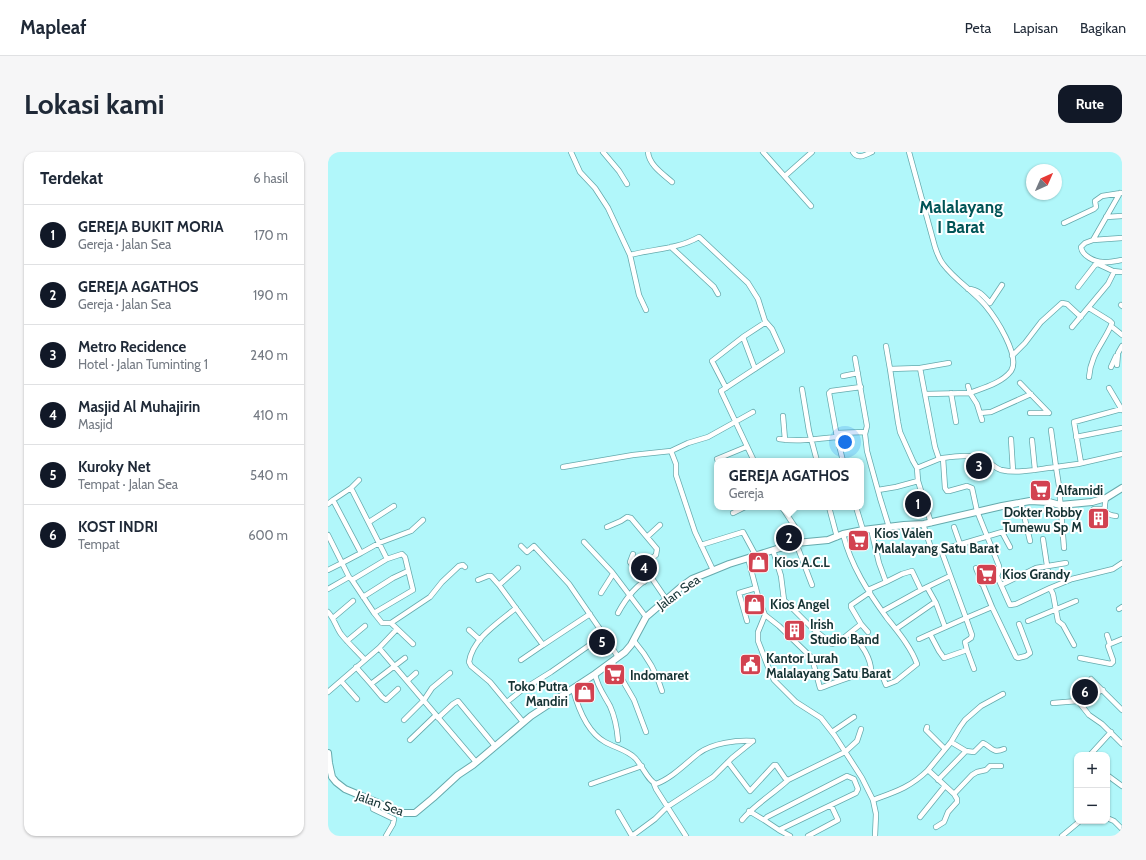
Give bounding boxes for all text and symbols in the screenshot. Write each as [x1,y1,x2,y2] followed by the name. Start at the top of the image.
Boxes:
[20,16,87,39] text: Mapleaf
[965,19,991,37] text: Peta
[1013,19,1058,37] text: Lapisan
[1080,19,1126,37] text: Bagikan
[1058,85,1122,123] button: Rute
[24,87,164,121] text: Lokasi kami
[1026,164,1062,200] north arrow
[40,168,103,188] text: Terdekat
[253,170,288,186] text: 6 hasil
[919,197,1003,237] district label: Malalayang I Barat
[78,218,224,236] text: GEREJA BUKIT MORIA
[51,227,55,243] text: 1
[254,227,288,243] text: 170 m
[78,236,171,252] text: Gereja · Jalan Sea
[78,278,198,296] text: GEREJA AGATHOS
[50,287,56,303] text: 2
[253,287,288,303] text: 190 m
[78,296,171,312] text: Gereja · Jalan Sea
[78,338,186,356] text: Metro Recidence
[49,347,57,363] text: 3
[250,347,288,363] text: 240 m
[78,356,208,372] text: Hotel · Jalan Tuminting 1
[78,398,200,416] text: Masjid Al Muhajirin
[49,407,57,423] text: 4
[253,407,288,423] text: 410 m
[78,416,113,432] text: Masjid
[835,432,855,452] your location
[966,451,992,481] pin: 3
[78,458,151,476] text: Kuroky Net
[714,458,864,510] popup
[50,467,56,483] text: 5
[250,467,288,483] text: 540 m
[729,467,849,485] text: GEREJA AGATHOS
[78,476,178,492] text: Tempat · Jalan Sea
[1028,477,1054,503] supermarket icon: Alfamidi
[1056,482,1103,498] place label: Alfamidi
[729,485,764,501] text: Gereja
[905,489,931,519] pin: 1
[1002,504,1082,535] place label: Dokter Robby Tumewu Sp M
[1085,506,1111,532] building icon: Dokter Robby Tumewu Sp M
[78,518,158,536] text: KOST INDRI
[776,523,802,553] pin: 2
[874,525,999,556] place label: Kios Valen Malalayang Satu Barat
[49,527,57,543] text: 6
[248,527,288,543] text: 600 m
[845,527,871,553] supermarket icon: Kios Valen Malalayang Satu Barat
[78,536,120,552] text: Tempat
[746,549,772,575] shop icon: Kios A.C.L
[631,553,657,583] pin: 4
[774,554,830,570] place label: Kios A.C.L
[974,561,1000,587] supermarket icon: Kios Grandy
[1002,566,1070,582] place label: Kios Grandy
[652,571,703,614] street label: Jalan Sea
[742,591,768,617] shop icon: Kios Angel
[770,596,830,612] place label: Kios Angel
[810,616,879,647] place label: Irish Studio Band
[781,618,807,644] building icon: Irish Studio Band
[589,627,615,657] pin: 5
[766,650,891,681] place label: Kantor Lurah Malalayang Satu Barat
[738,652,764,678] public building icon: Kantor Lurah Malalayang Satu Barat
[602,662,628,688] supermarket icon: Indomaret
[630,667,689,683] place label: Indomaret
[1072,677,1098,707] pin: 6
[508,678,569,709] place label: Toko Putra Mandiri
[571,680,597,706] shop icon: Toko Putra Mandiri
[1074,752,1110,824] map controls
[1074,752,1110,788] button: +
[353,787,407,819] street label: Jalan Sea
[1074,788,1110,824] button: −

